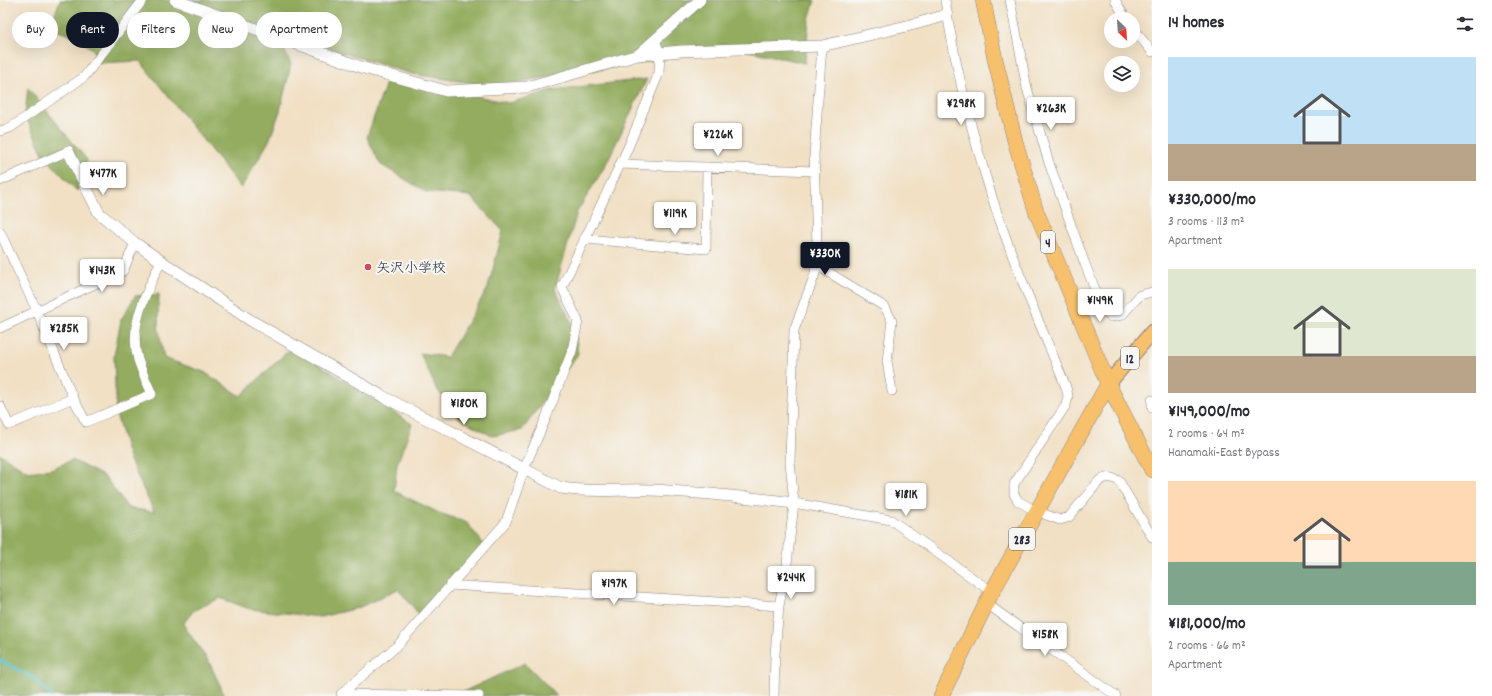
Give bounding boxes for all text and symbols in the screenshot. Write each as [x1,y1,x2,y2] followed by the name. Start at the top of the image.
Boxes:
[12,12,58,48] chip: Buy
[66,12,119,48] chip: Rent
[127,12,190,48] chip: Filters
[198,12,248,48] chip: New
[256,12,342,48] chip: Apartment
[1104,12,1140,48] north arrow
[1104,12,1140,92] map controls
[1168,12,1224,36] text: 14 homes
[1454,13,1476,35] icon: filters
[1104,56,1140,92] button: layers
[1286,83,1358,155] icon: home
[933,92,989,126] pin: ¥298K
[946,95,976,114] text: ¥298K
[1023,97,1079,131] pin: ¥263K
[1036,100,1066,119] text: ¥263K
[690,123,746,157] pin: ¥226K
[703,126,733,145] text: ¥226K
[75,162,131,196] pin: ¥477K
[89,165,117,184] text: ¥477K
[1168,189,1256,213] text: ¥330,000/mo
[647,202,703,236] pin: ¥119K
[663,205,687,224] text: ¥119K
[1168,213,1245,232] text: 3 rooms · 113 m²
[1041,231,1055,253] road number: 4
[1168,232,1222,251] text: Apartment
[797,242,853,276] pin: ¥330K
[810,245,840,264] text: ¥330K
[74,259,130,293] pin: ¥143K
[376,259,446,279] place label: 矢沢小学校
[89,262,115,281] text: ¥143K
[363,262,373,272] marker: 矢沢小学校
[1072,289,1128,323] pin: ¥149K
[1087,292,1113,311] text: ¥149K
[1286,295,1358,367] icon: home
[36,317,92,351] pin: ¥285K
[49,320,79,339] text: ¥285K
[1121,347,1139,369] road number: 12
[436,392,492,426] pin: ¥180K
[450,395,478,414] text: ¥180K
[1168,401,1250,425] text: ¥149,000/mo
[1168,425,1245,444] text: 2 rooms · 64 m²
[1168,444,1280,463] text: Hanamaki-East Bypass
[878,483,934,517] pin: ¥181K
[894,486,918,505] text: ¥181K
[1286,507,1358,579] icon: home
[1009,528,1035,550] road number: 283
[763,566,819,600] pin: ¥244K
[777,569,805,588] text: ¥244K
[586,572,642,606] pin: ¥197K
[601,575,627,594] text: ¥197K
[1168,613,1246,637] text: ¥181,000/mo
[1017,623,1073,657] pin: ¥158K
[1032,626,1058,645] text: ¥158K
[1168,637,1246,656] text: 2 rooms · 66 m²
[1168,656,1222,675] text: Apartment

